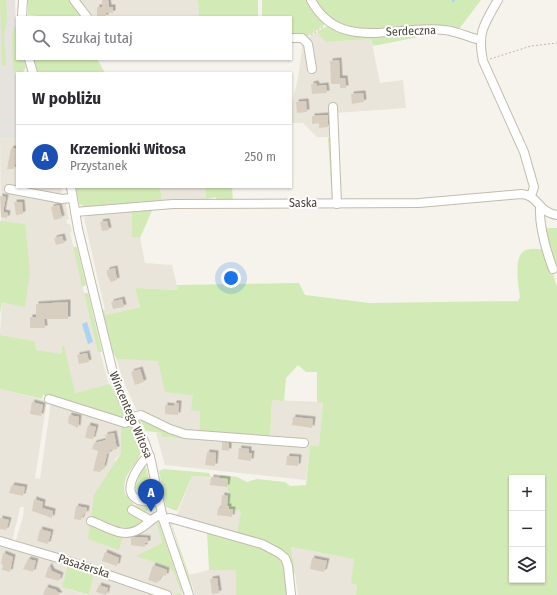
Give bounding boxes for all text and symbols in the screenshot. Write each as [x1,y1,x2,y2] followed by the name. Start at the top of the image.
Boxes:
[16,16,292,60] search box
[386,23,436,39] street label: Serdeczna
[30,27,52,49] icon: search
[62,29,133,47] text: Szukaj tutaj
[32,88,101,109] text: W pobliżu
[70,140,186,158] text: Krzemionki Witosa
[41,149,49,164] text: A
[244,149,276,164] text: 250 m
[70,158,127,173] text: Przystanek
[289,196,317,210] street label: Saska
[221,268,241,288] your location
[106,370,156,461] street label: Wincentego Witosa
[509,475,545,583] map controls
[509,475,545,511] button: +
[138,479,164,512] pin: A
[509,511,545,547] button: −
[509,547,545,583] button: layers
[56,551,112,581] street label: Pasażerska

